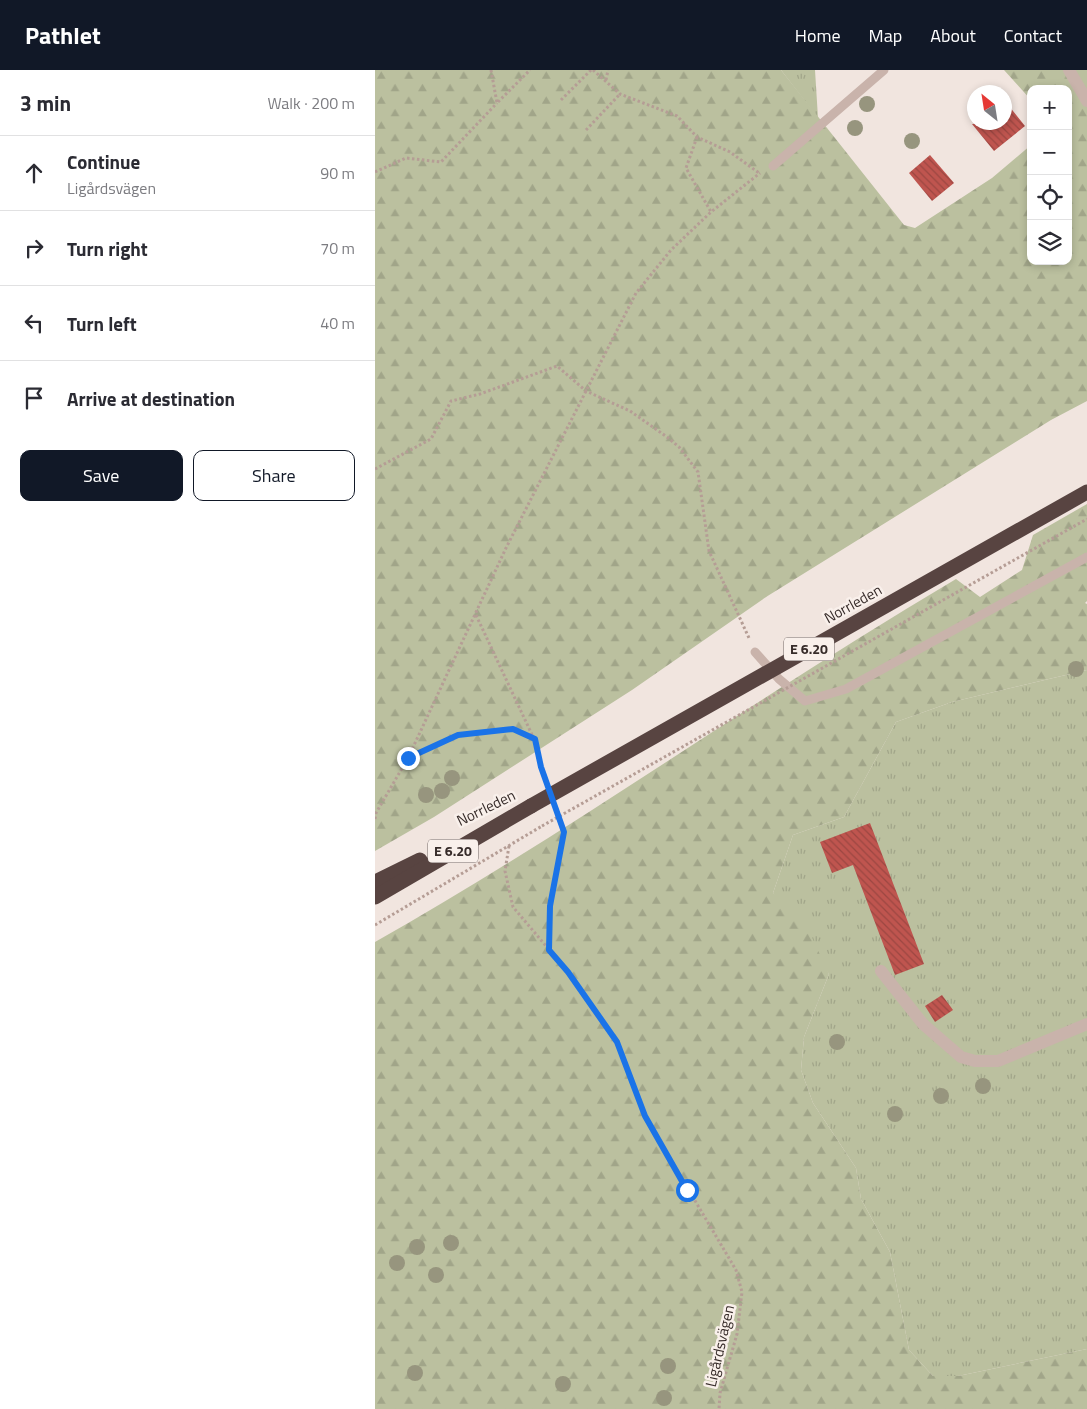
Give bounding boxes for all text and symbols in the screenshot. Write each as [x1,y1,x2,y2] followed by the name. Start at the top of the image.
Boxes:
[25,17,101,53] text: Pathlet
[795,22,841,49] text: Home
[869,22,902,49] text: Map
[930,22,976,49] text: About
[1004,22,1062,49] text: Contact
[967,85,1012,130] north arrow
[1027,85,1072,265] map controls
[1027,85,1072,130] button: +
[20,87,71,119] text: 3 min
[267,91,355,115] text: Walk · 200 m
[1027,130,1072,175] button: −
[67,147,140,176] text: Continue
[20,159,48,187] icon: ahead
[320,161,355,185] text: 90 m
[1027,175,1072,220] button: locate
[67,176,156,200] text: Ligårdsvägen
[1027,220,1072,265] button: layers
[20,234,48,262] icon: right
[67,234,148,263] text: Turn right
[320,236,355,260] text: 70 m
[20,309,48,337] icon: left
[67,309,137,338] text: Turn left
[320,311,355,335] text: 40 m
[20,384,48,412] icon: arrive
[67,384,235,413] text: Arrive at destination
[20,450,183,501] button: Save
[193,450,355,501] button: Share
[820,578,886,629] street label: Norrleden
[784,638,834,660] road number: E 6.20
[397,747,420,770] route end
[452,783,519,832] street label: Norrleden
[428,839,478,862] road number: E 6.20
[676,1179,699,1202] route start
[699,1303,740,1389] street label: Ligårdsvägen

